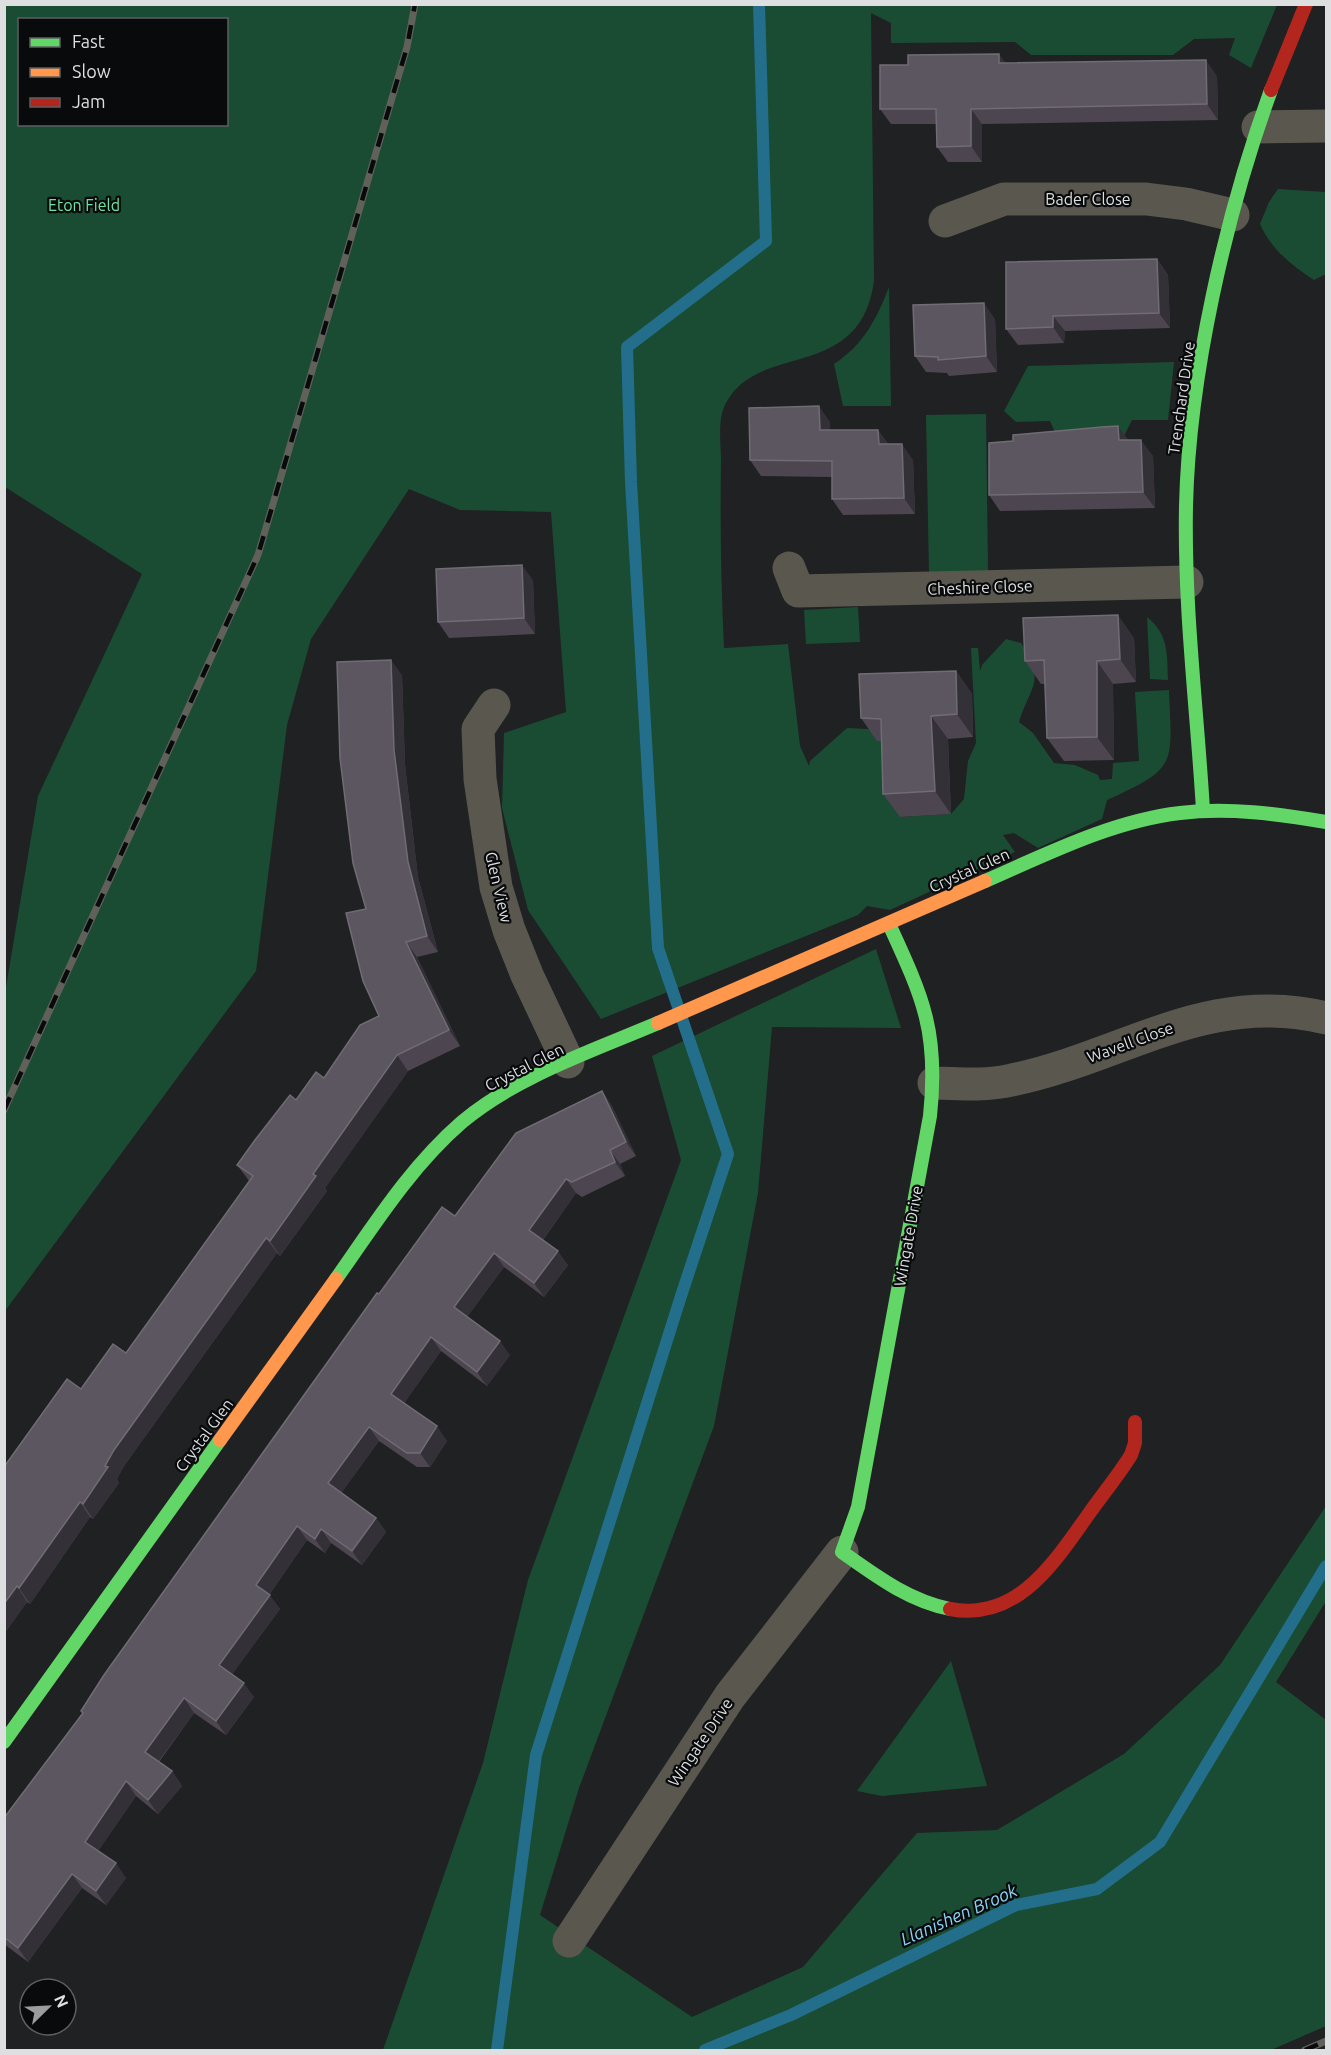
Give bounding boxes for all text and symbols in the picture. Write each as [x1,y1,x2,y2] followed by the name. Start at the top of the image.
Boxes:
[18,18,228,126] legend
[72,31,105,51] text: Fast
[72,61,111,81] text: Slow
[72,91,106,111] text: Jam
[1045,190,1131,208] street label: Bader Close
[48,196,120,214] park label: Eton Field
[1164,340,1198,456] street label: Trenchard Drive
[927,576,1033,598] street label: Cheshire Close
[926,844,1012,896] street label: Crystal Glen
[482,850,516,925] street label: Glen View
[1084,1018,1176,1066] street label: Wavell Close
[482,1039,566,1095] street label: Crystal Glen
[890,1184,926,1288] street label: Wingate Drive
[171,1395,237,1475] street label: Crystal Glen
[664,1695,736,1789] street label: Wingate Drive
[897,1879,1021,1949] water label: Llanishen Brook
[18,1977,78,2037] north arrow
[51,1992,72,2010] text: N

